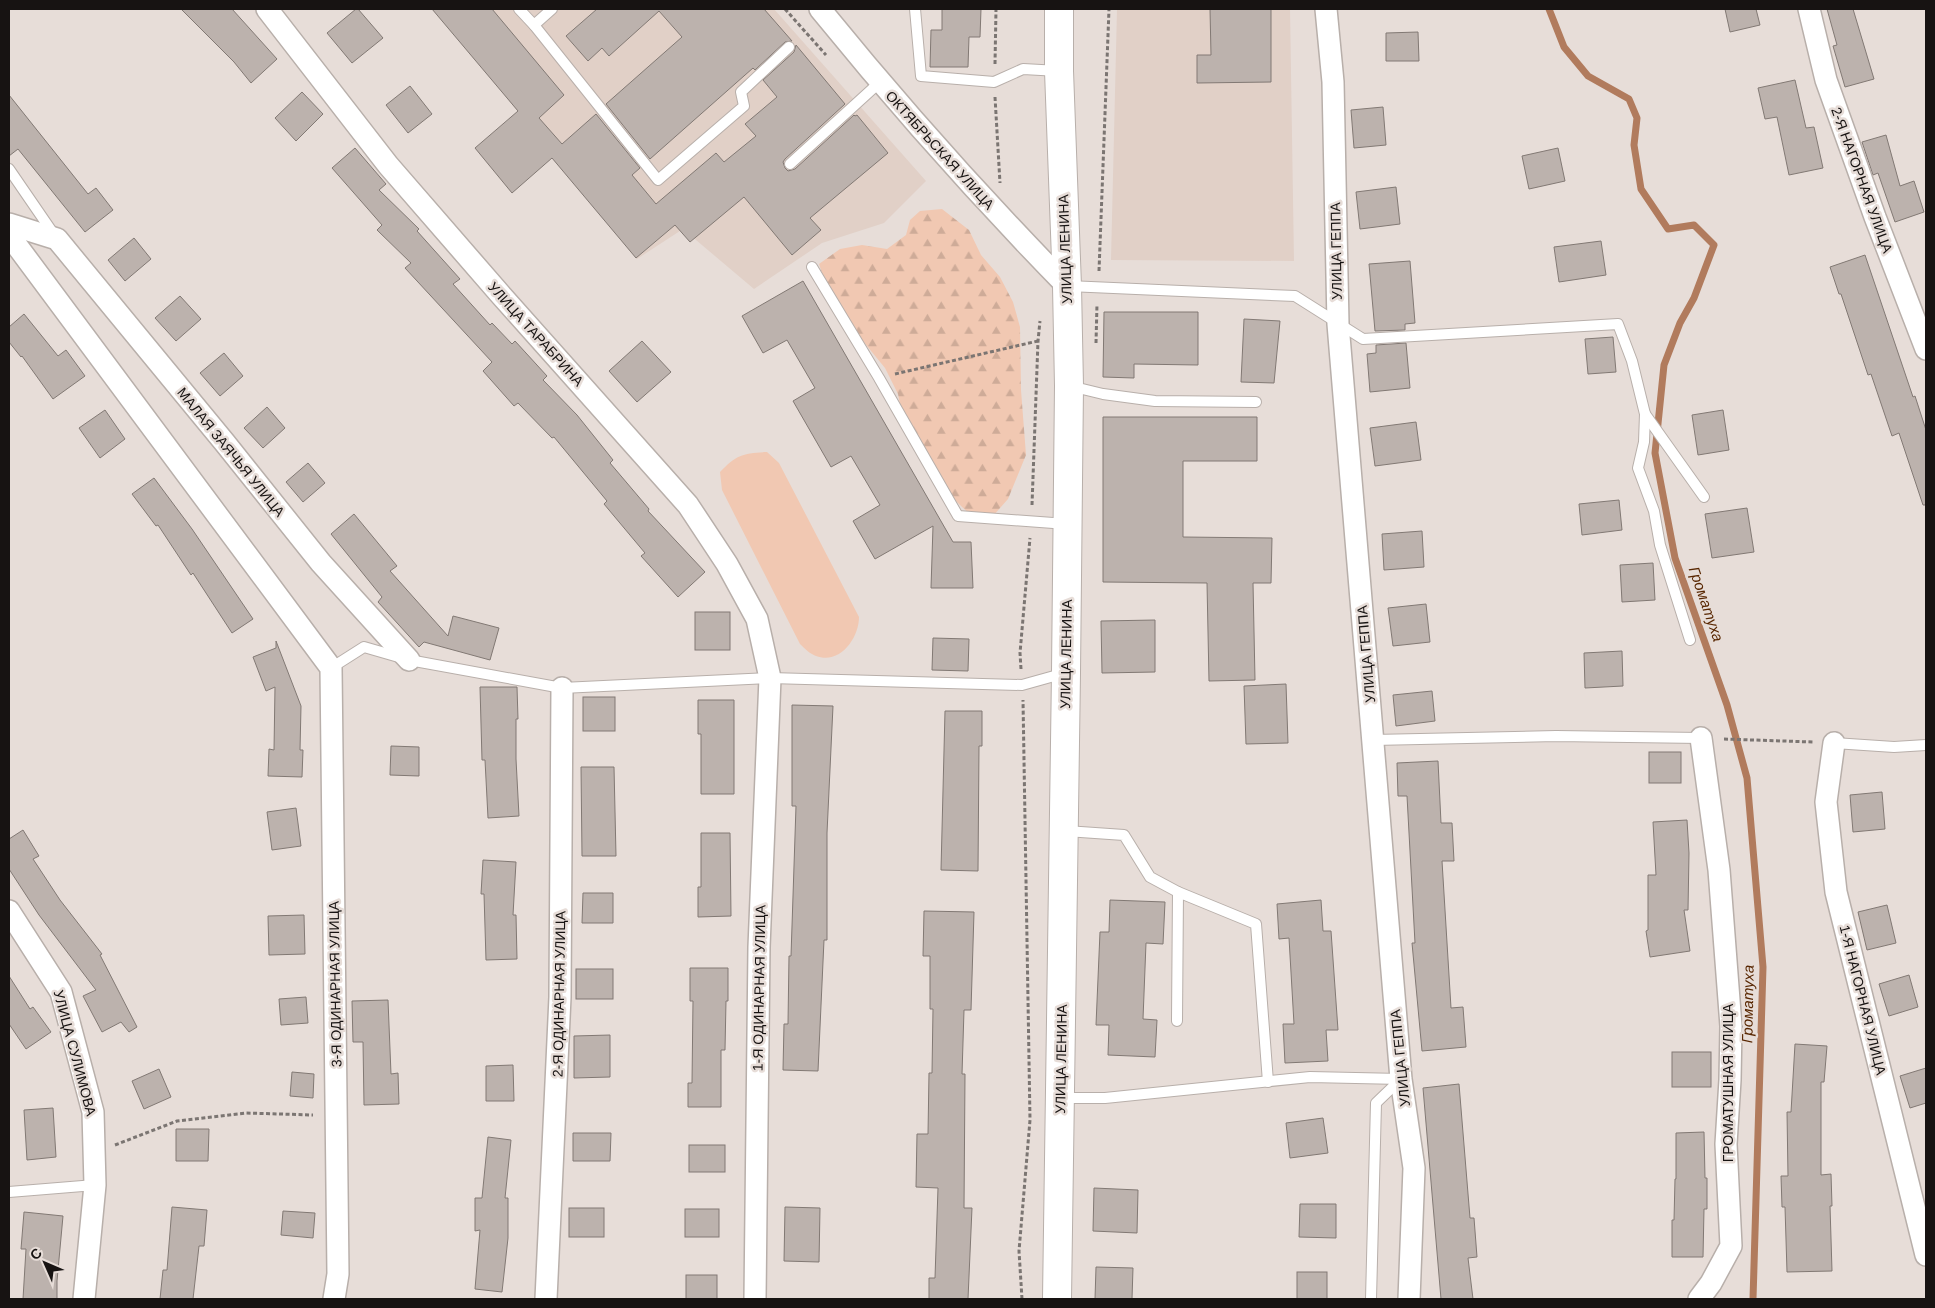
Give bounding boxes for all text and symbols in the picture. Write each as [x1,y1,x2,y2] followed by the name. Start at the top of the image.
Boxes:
[883,88,998,213] street label: ОКТЯБРЬСКАЯ УЛИЦА
[1828,105,1896,256] street label: 2-Я НАГОРНАЯ УЛИЦА
[1055,193,1075,304] street label: УЛИЦА ЛЕНИНА
[1327,201,1345,300] street label: УЛИЦА ГЕППА
[485,279,587,390] street label: УЛИЦА ТАРАБРИНА
[174,384,288,520] street label: МАЛАЯ ЗАЯЧЬЯ УЛИЦА
[1686,564,1727,644] water label: Громатуха
[1057,599,1075,709] street label: УЛИЦА ЛЕНИНА
[1354,604,1378,703] street label: УЛИЦА ГЕППА
[326,900,344,1067] street label: 3-Я ОДИНАРНАЯ УЛИЦА
[750,904,768,1071] street label: 1-Я ОДИНАРНАЯ УЛИЦА
[550,910,568,1077] street label: 2-Я ОДИНАРНАЯ УЛИЦА
[1837,923,1890,1077] street label: 1-Я НАГОРНАЯ УЛИЦА
[1738,965,1757,1043] water label: Громатуха
[51,988,100,1118] street label: УЛИЦА СУЛИМОВА
[1720,1003,1736,1162] street label: ГРОМАТУШНАЯ УЛИЦА
[1052,1004,1070,1114] street label: УЛИЦА ЛЕНИНА
[1387,1008,1413,1107] street label: УЛИЦА ГЕППА
[20,1238,70,1288] north arrow
[27,1245,45,1263] text: С

